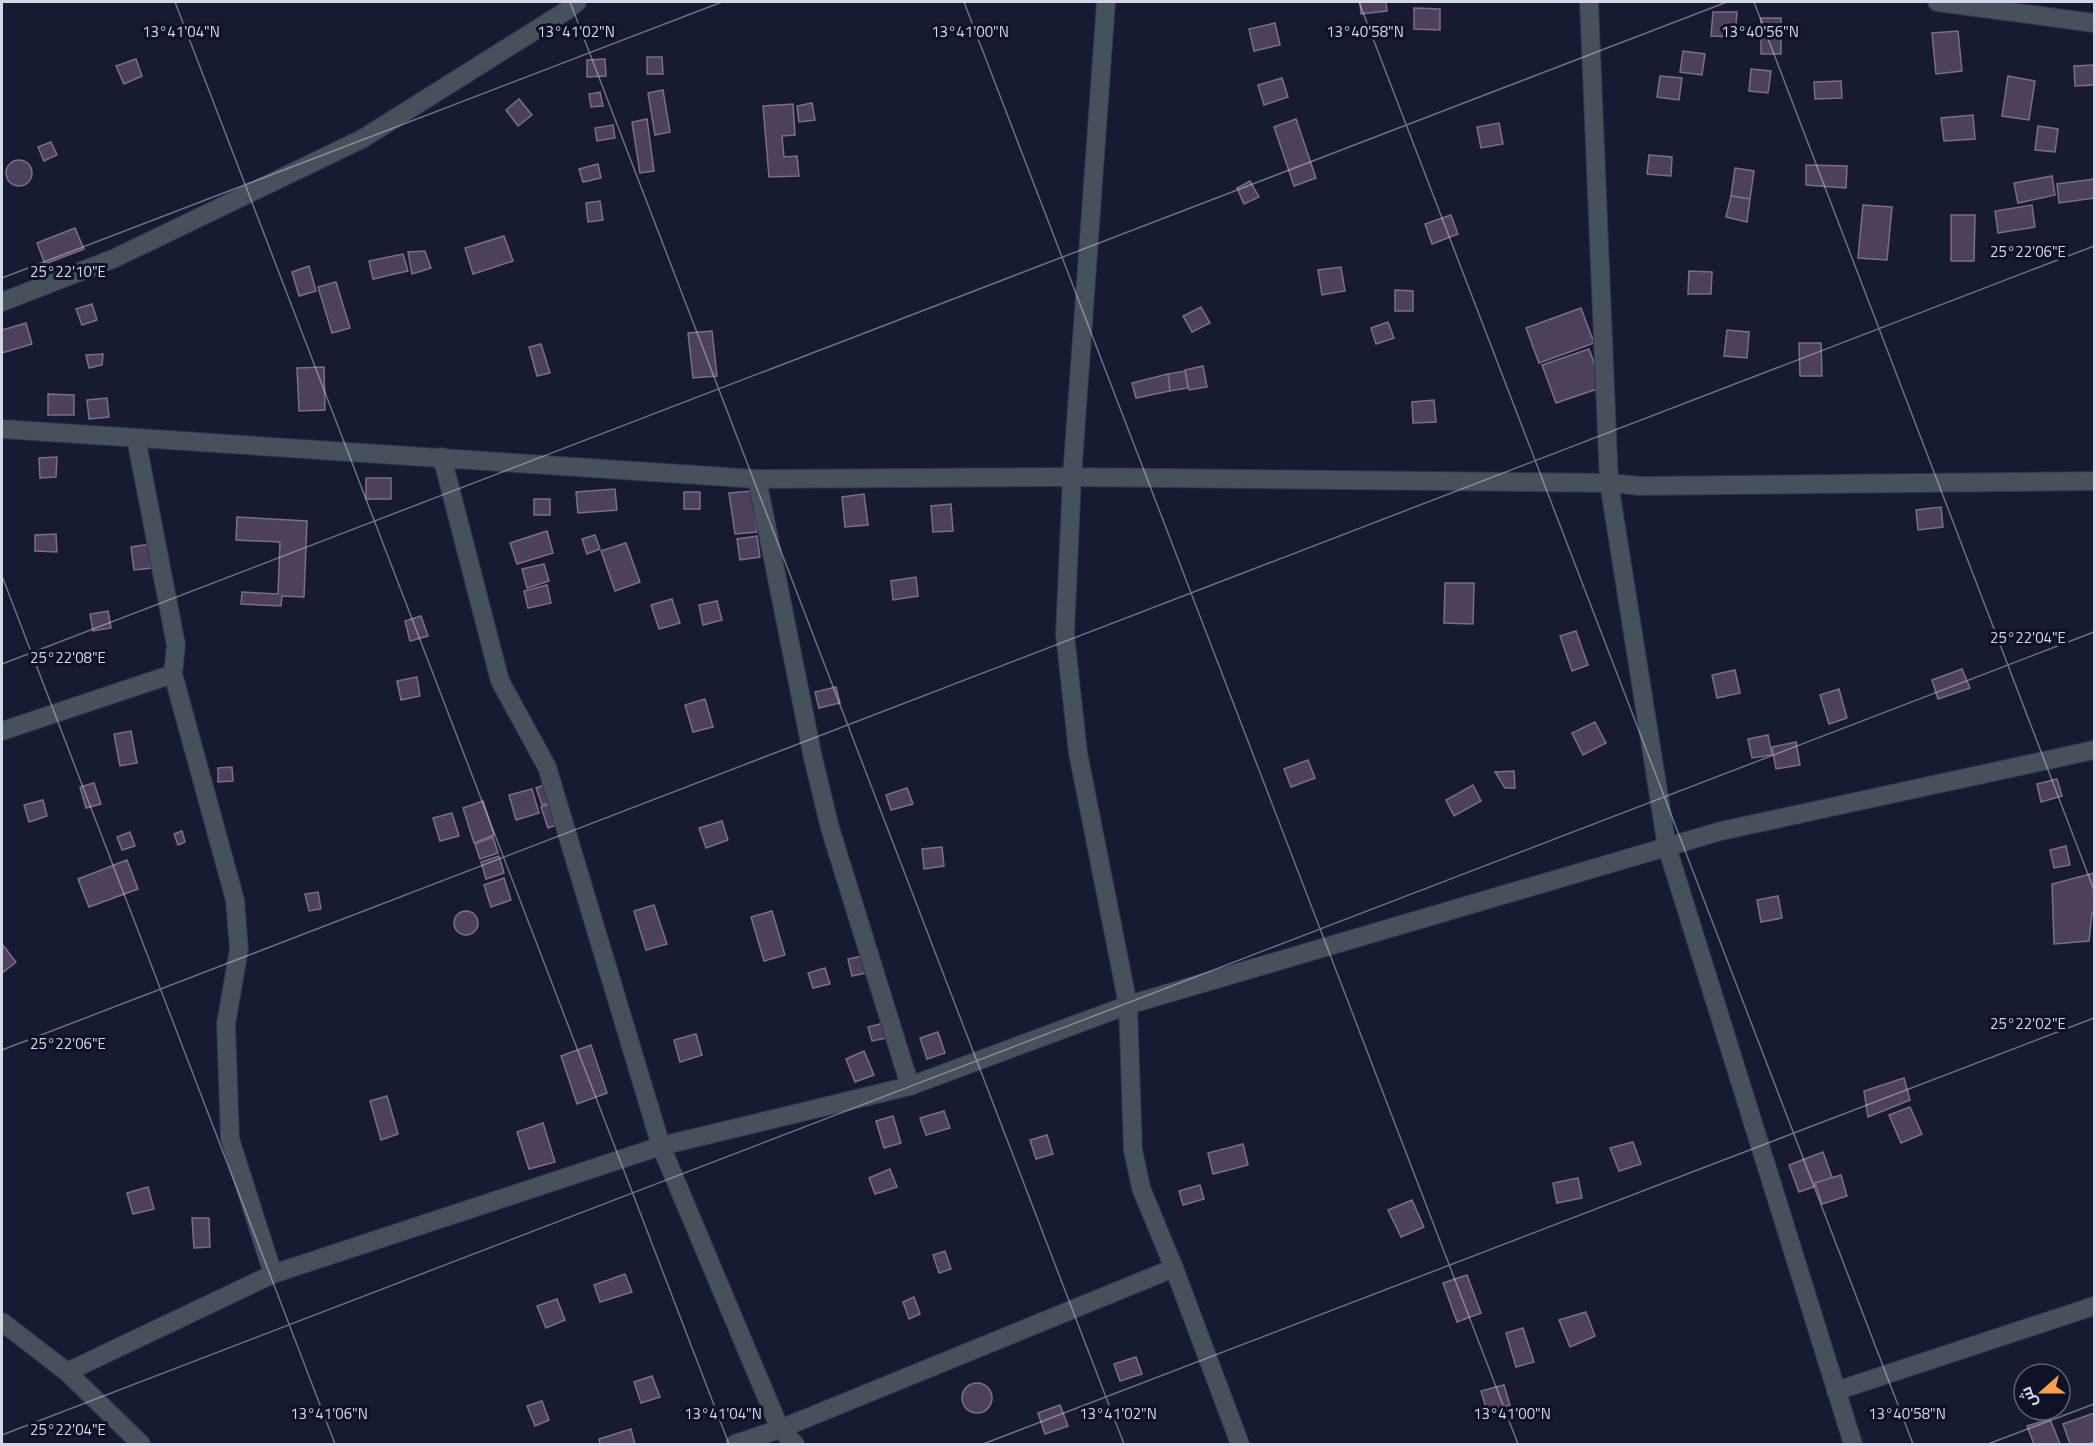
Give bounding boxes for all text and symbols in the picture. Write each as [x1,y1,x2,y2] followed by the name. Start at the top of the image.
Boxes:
[142,20,220,43] text: 13°41'04"N
[537,20,615,43] text: 13°41'02"N
[931,20,1009,43] text: 13°41'00"N
[1326,20,1404,43] text: 13°40'58"N
[1721,20,1799,43] text: 13°40'56"N
[1990,240,2066,263] text: 25°22'06"E
[30,260,106,283] text: 25°22'10"E
[1990,626,2066,649] text: 25°22'04"E
[30,646,106,669] text: 25°22'08"E
[1990,1012,2066,1035] text: 25°22'02"E
[30,1032,106,1055] text: 25°22'06"E
[2012,1362,2072,1422] north arrow
[2013,1383,2043,1411] text: ش
[290,1402,368,1425] text: 13°41'06"N
[684,1402,762,1425] text: 13°41'04"N
[1079,1402,1157,1425] text: 13°41'02"N
[1473,1402,1551,1425] text: 13°41'00"N
[1868,1402,1946,1425] text: 13°40'58"N
[30,1418,106,1441] text: 25°22'04"E

